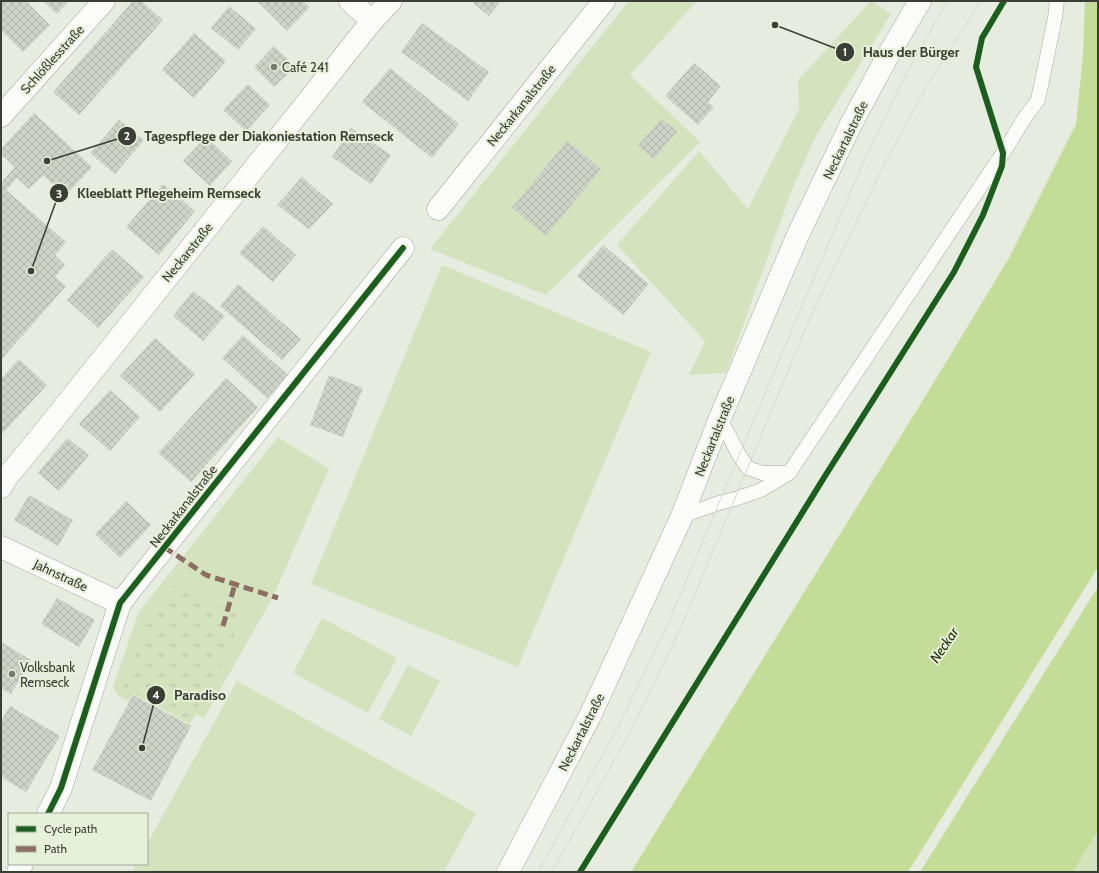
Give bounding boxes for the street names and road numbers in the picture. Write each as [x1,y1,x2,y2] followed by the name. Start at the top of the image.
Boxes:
[17,21,87,97] street label: Schlößlesstraße
[483,61,559,149] street label: Neckarkanalstraße
[819,98,871,182] street label: Neckartalstraße
[158,219,216,285] street label: Neckarstraße
[691,393,738,479] street label: Neckartalstraße
[146,461,220,550] street label: Neckarkanalstraße
[30,555,91,595] street label: Jahnstraße
[554,690,608,774] street label: Neckartalstraße

